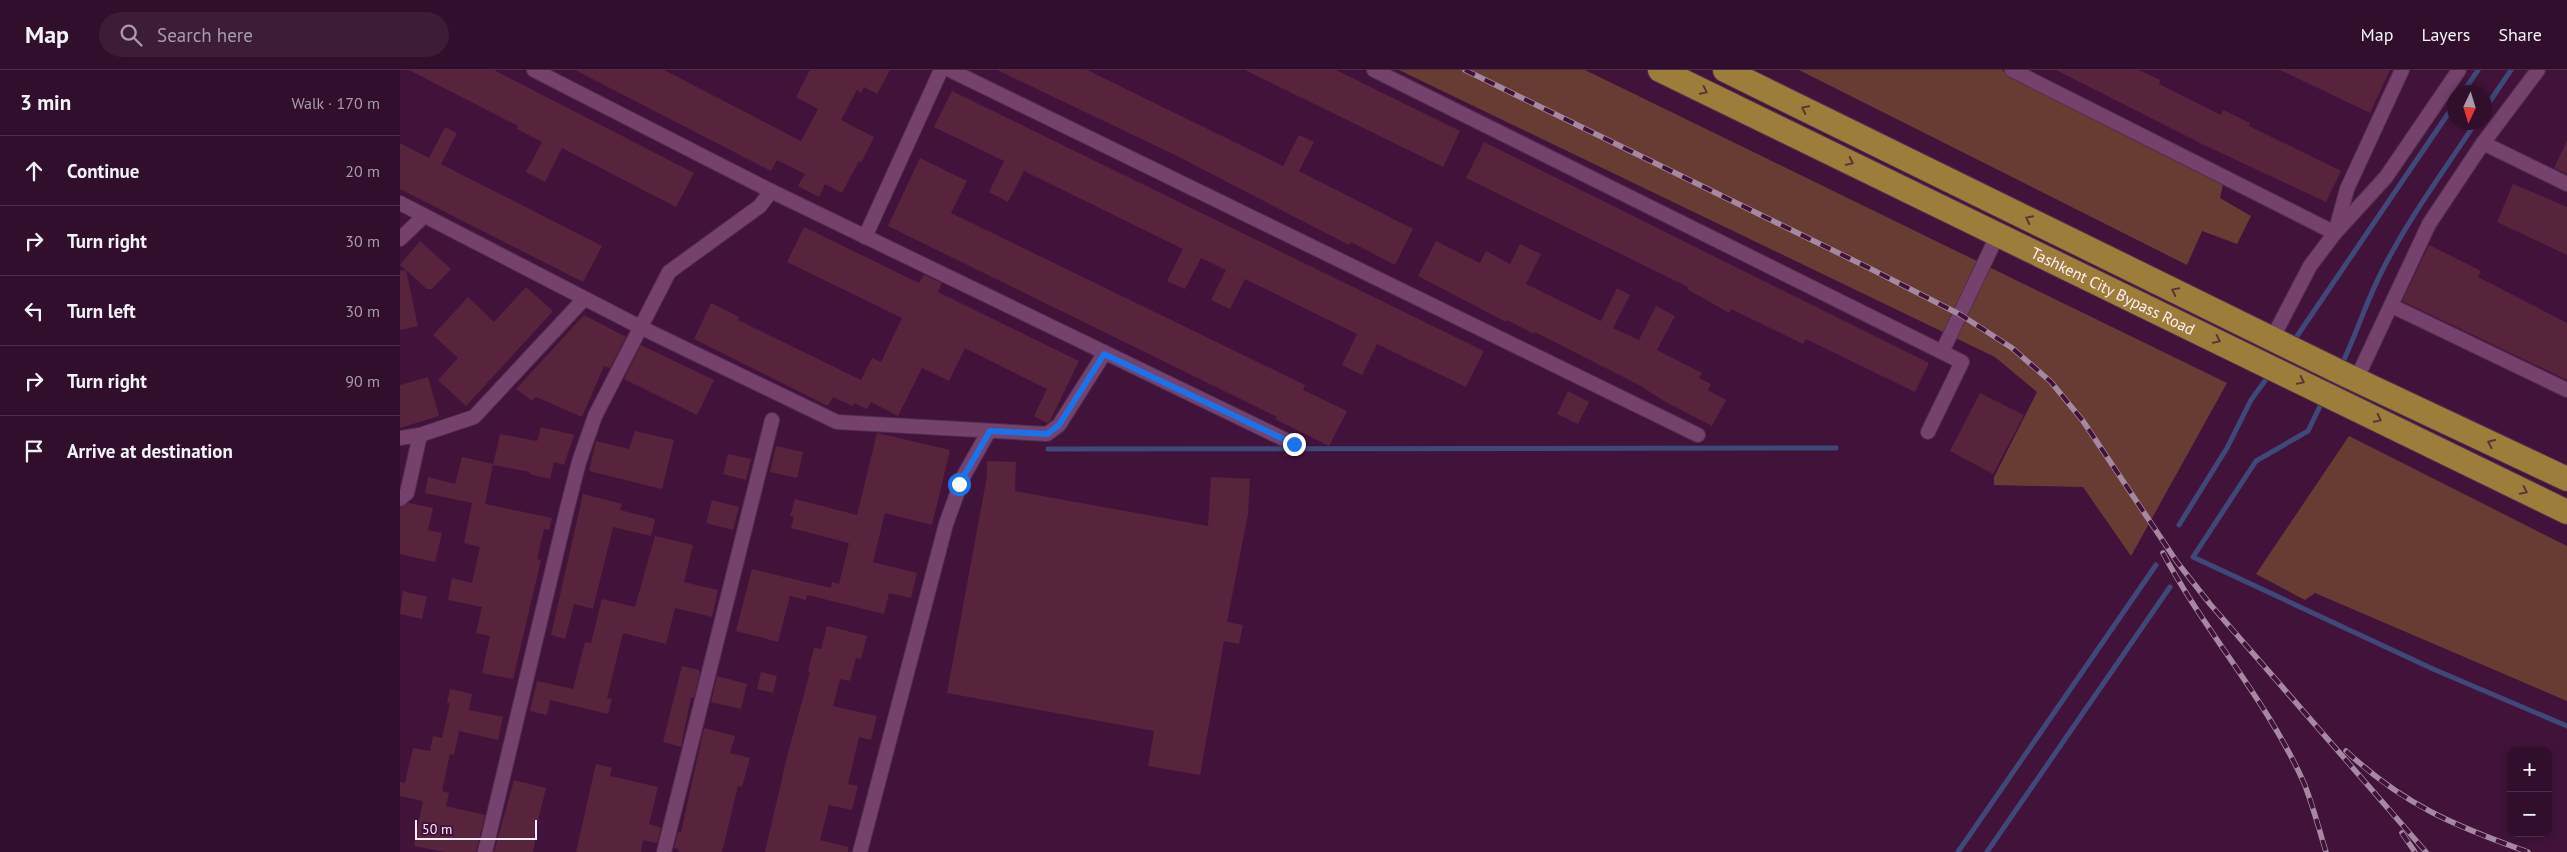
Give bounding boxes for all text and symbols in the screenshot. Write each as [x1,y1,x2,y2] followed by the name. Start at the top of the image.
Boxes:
[99,12,449,57] search box
[25,19,69,50] text: Map
[117,21,145,49] icon: search
[157,23,253,47] text: Search here
[2361,23,2393,46] text: Map
[2421,23,2470,46] text: Layers
[2498,23,2542,46] text: Share
[1699,85,1708,95] one-way arrow
[2447,85,2492,130] north arrow
[20,89,71,116] text: 3 min
[291,93,380,113] text: Walk · 170 m
[1801,105,1810,115] one-way arrow
[1845,156,1854,167] one-way arrow
[20,157,48,185] icon: ahead
[67,159,139,183] text: Continue
[345,161,380,181] text: 20 m
[2026,216,2035,226] one-way arrow
[20,227,48,255] icon: right
[67,229,147,253] text: Turn right
[345,231,380,251] text: 30 m
[2028,242,2198,339] street label: Tashkent City Bypass Road
[2171,287,2180,297] one-way arrow
[20,297,48,325] icon: left
[67,299,136,323] text: Turn left
[345,301,380,321] text: 30 m
[2212,334,2221,344] one-way arrow
[20,367,48,395] icon: right
[67,369,147,393] text: Turn right
[345,371,380,391] text: 90 m
[2295,375,2304,385] one-way arrow
[2373,413,2382,423] one-way arrow
[1283,433,1306,456] route end
[20,437,48,465] icon: arrive
[67,439,233,463] text: Arrive at destination
[2487,439,2496,450] one-way arrow
[948,473,971,496] route start
[2519,484,2528,495] one-way arrow
[2507,747,2552,837] map controls
[2507,747,2552,792] button: +
[2507,792,2552,837] button: −
[415,817,538,840] scale bar
[422,820,452,838] text: 50 m

